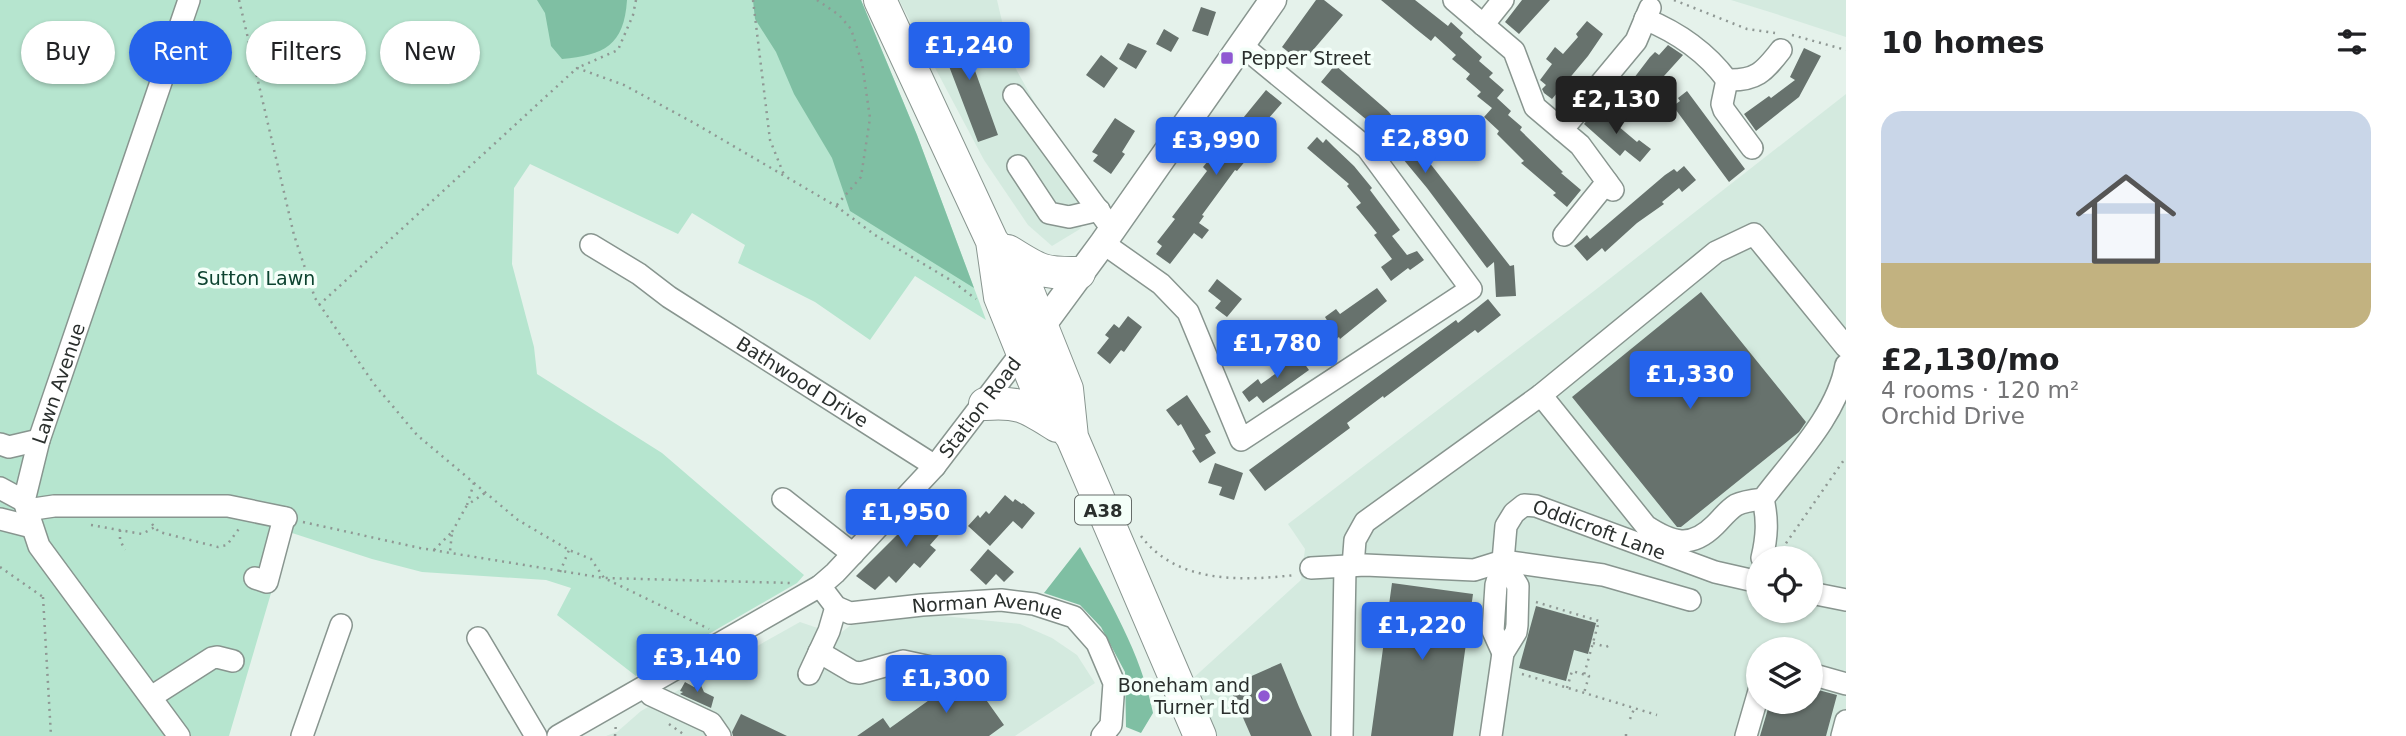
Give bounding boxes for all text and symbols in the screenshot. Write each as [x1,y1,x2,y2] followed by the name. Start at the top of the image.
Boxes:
[21,21,115,84] chip: Buy
[129,21,232,84] chip: Rent
[246,21,366,84] chip: Filters
[380,21,480,84] chip: New
[912,22,1026,82] pin: £1,240
[2333,23,2371,61] icon: filters
[1881,25,2045,60] text: 10 homes
[925,32,1013,58] text: £1,240
[1241,47,1371,69] place label: Pepper Street
[1219,50,1235,66] marker: Pepper Street
[1559,76,1673,136] pin: £2,130
[1572,86,1660,112] text: £2,130
[1368,116,1482,175] pin: £2,890
[1159,118,1273,177] pin: £3,990
[1381,125,1469,151] text: £2,890
[1172,127,1260,153] text: £3,990
[2063,156,2189,282] icon: home
[197,267,315,289] park label: Sutton Lawn
[27,320,89,447] street label: Lawn Avenue
[1220,320,1334,380] pin: £1,780
[1233,330,1321,356] text: £1,780
[732,332,872,432] street label: Bathwood Drive
[1881,342,2060,377] text: £2,130/mo
[934,352,1025,462] street label: Station Road
[1633,352,1747,411] pin: £1,330
[1646,361,1734,387] text: £1,330
[1881,377,2079,403] text: 4 rooms · 120 m²
[1881,403,2025,429] text: Orchid Drive
[849,490,963,549] pin: £1,950
[1530,495,1669,564] street label: Oddicroft Lane
[1075,496,1131,524] road number: A38
[862,499,950,525] text: £1,950
[1746,546,1823,714] map controls
[1746,546,1823,623] button: locate
[911,589,1066,624] street label: Norman Avenue
[1365,602,1479,662] pin: £1,220
[1378,612,1466,638] text: £1,220
[640,634,754,694] pin: £3,140
[1746,637,1823,714] button: layers
[653,644,741,670] text: £3,140
[889,656,1003,715] pin: £1,300
[902,665,990,691] text: £1,300
[1118,674,1250,718] place label: Boneham and Turner Ltd
[1256,688,1272,704] marker: Boneham and Turner Ltd

